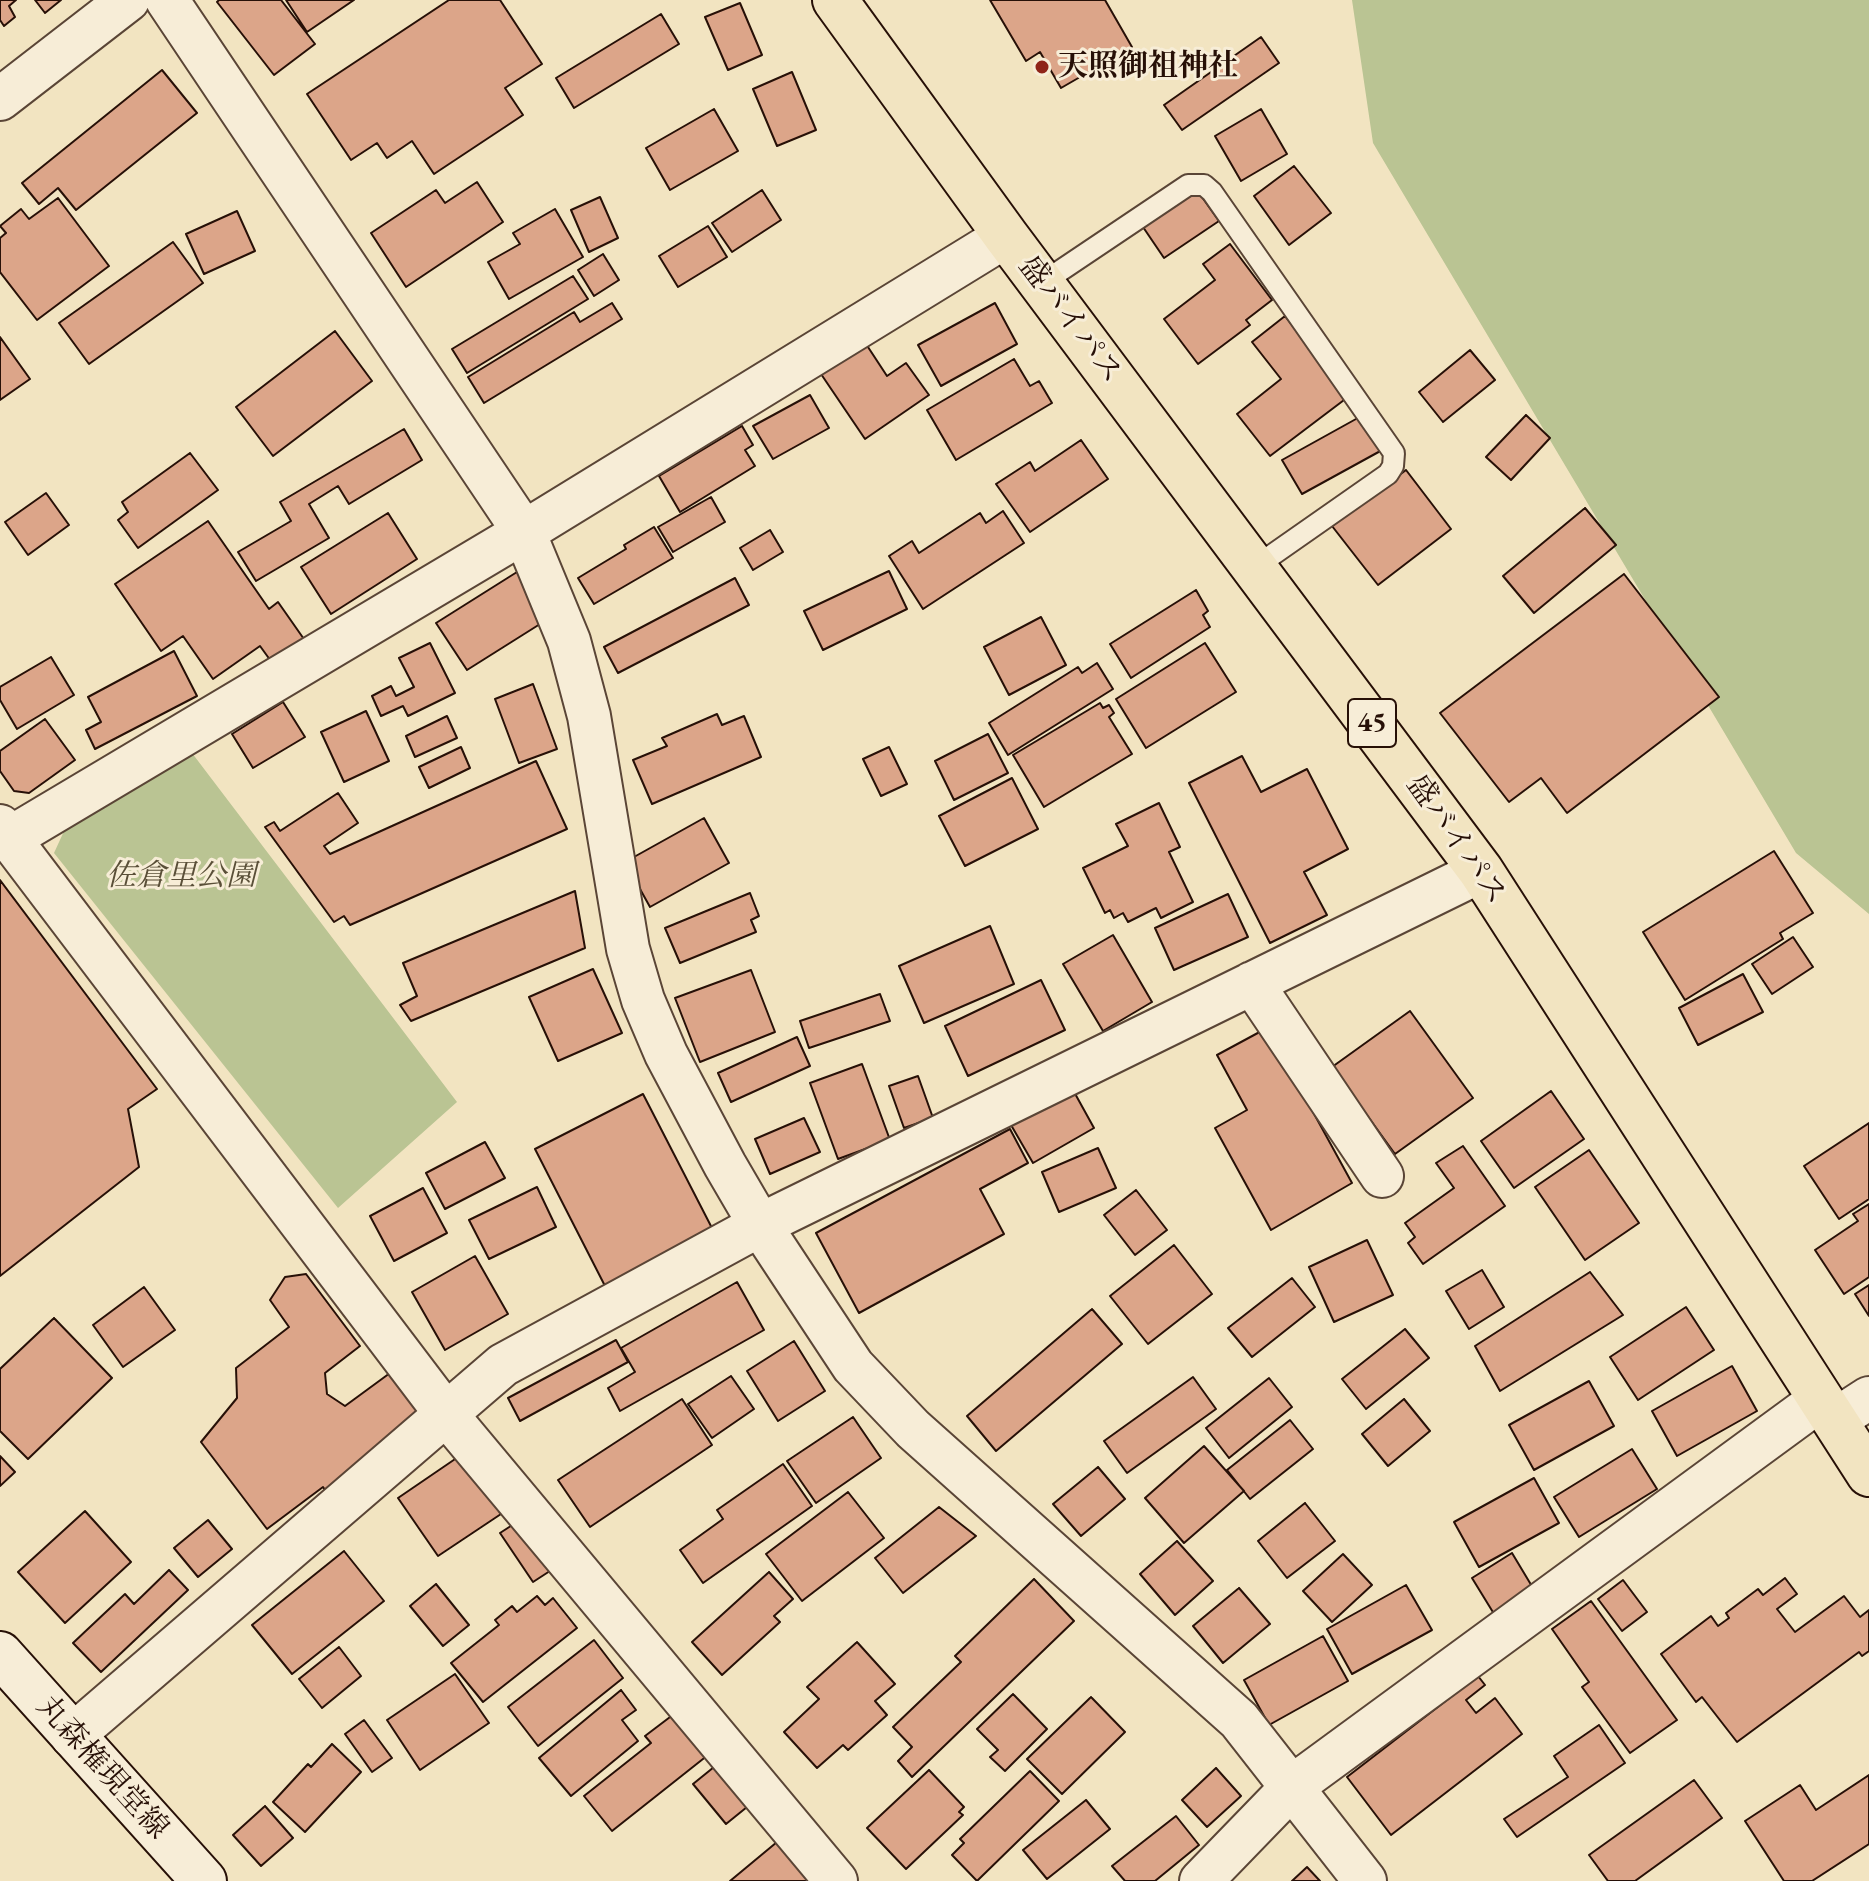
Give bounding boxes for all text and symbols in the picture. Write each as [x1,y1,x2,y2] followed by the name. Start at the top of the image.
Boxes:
[1058,49,1238,85] place label: 天照御祖神社
[1033,58,1051,76] marker: 天照御祖神社
[1010,249,1130,391] street label: 盛バイパス
[1348,699,1396,747] road number: 45
[1398,768,1514,912] street label: 盛バイパス
[106,859,256,895] park label: 佐倉里公園
[28,1689,176,1847] street label: 丸森権現堂線

